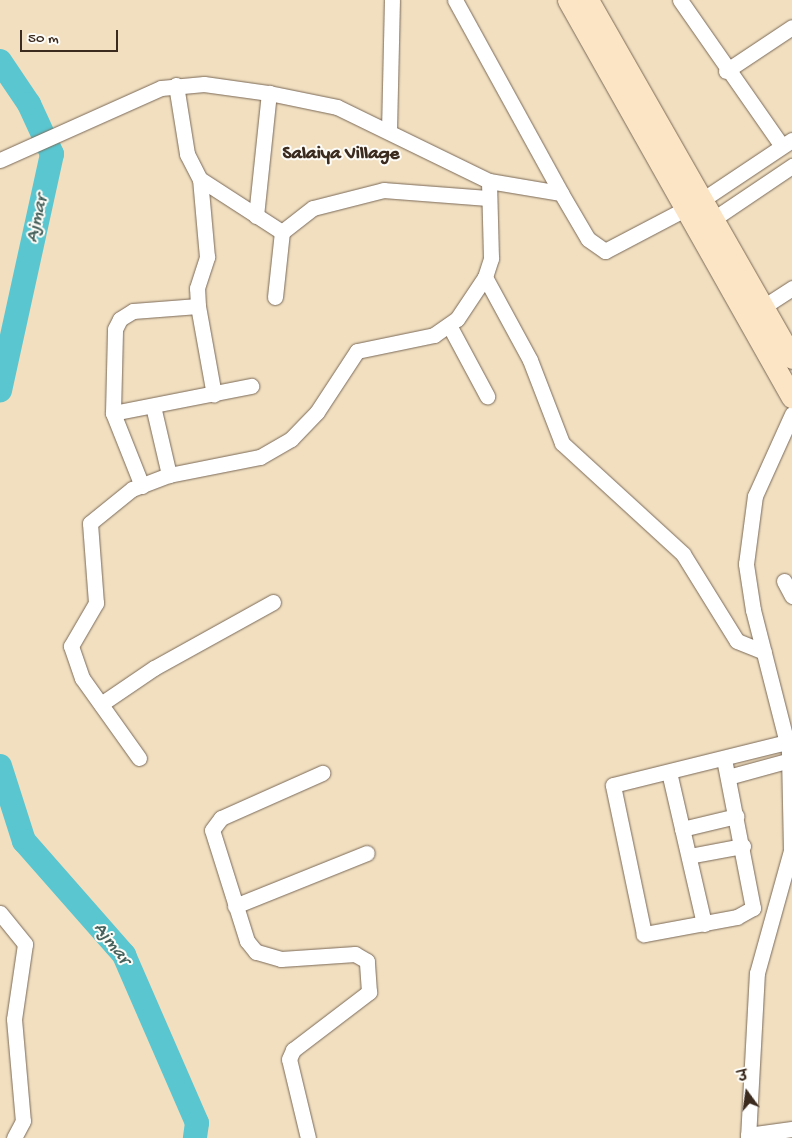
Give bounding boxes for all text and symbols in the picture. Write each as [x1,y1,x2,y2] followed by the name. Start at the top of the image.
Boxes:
[22,20,120,52] scale bar
[28,30,59,48] text: 50 m
[283,144,399,166] district label: Salaiya Village
[22,193,54,245] water label: Ajmar
[88,918,134,970] water label: Ajmar
[722,1068,772,1118] north arrow
[737,1069,750,1087] text: उ

